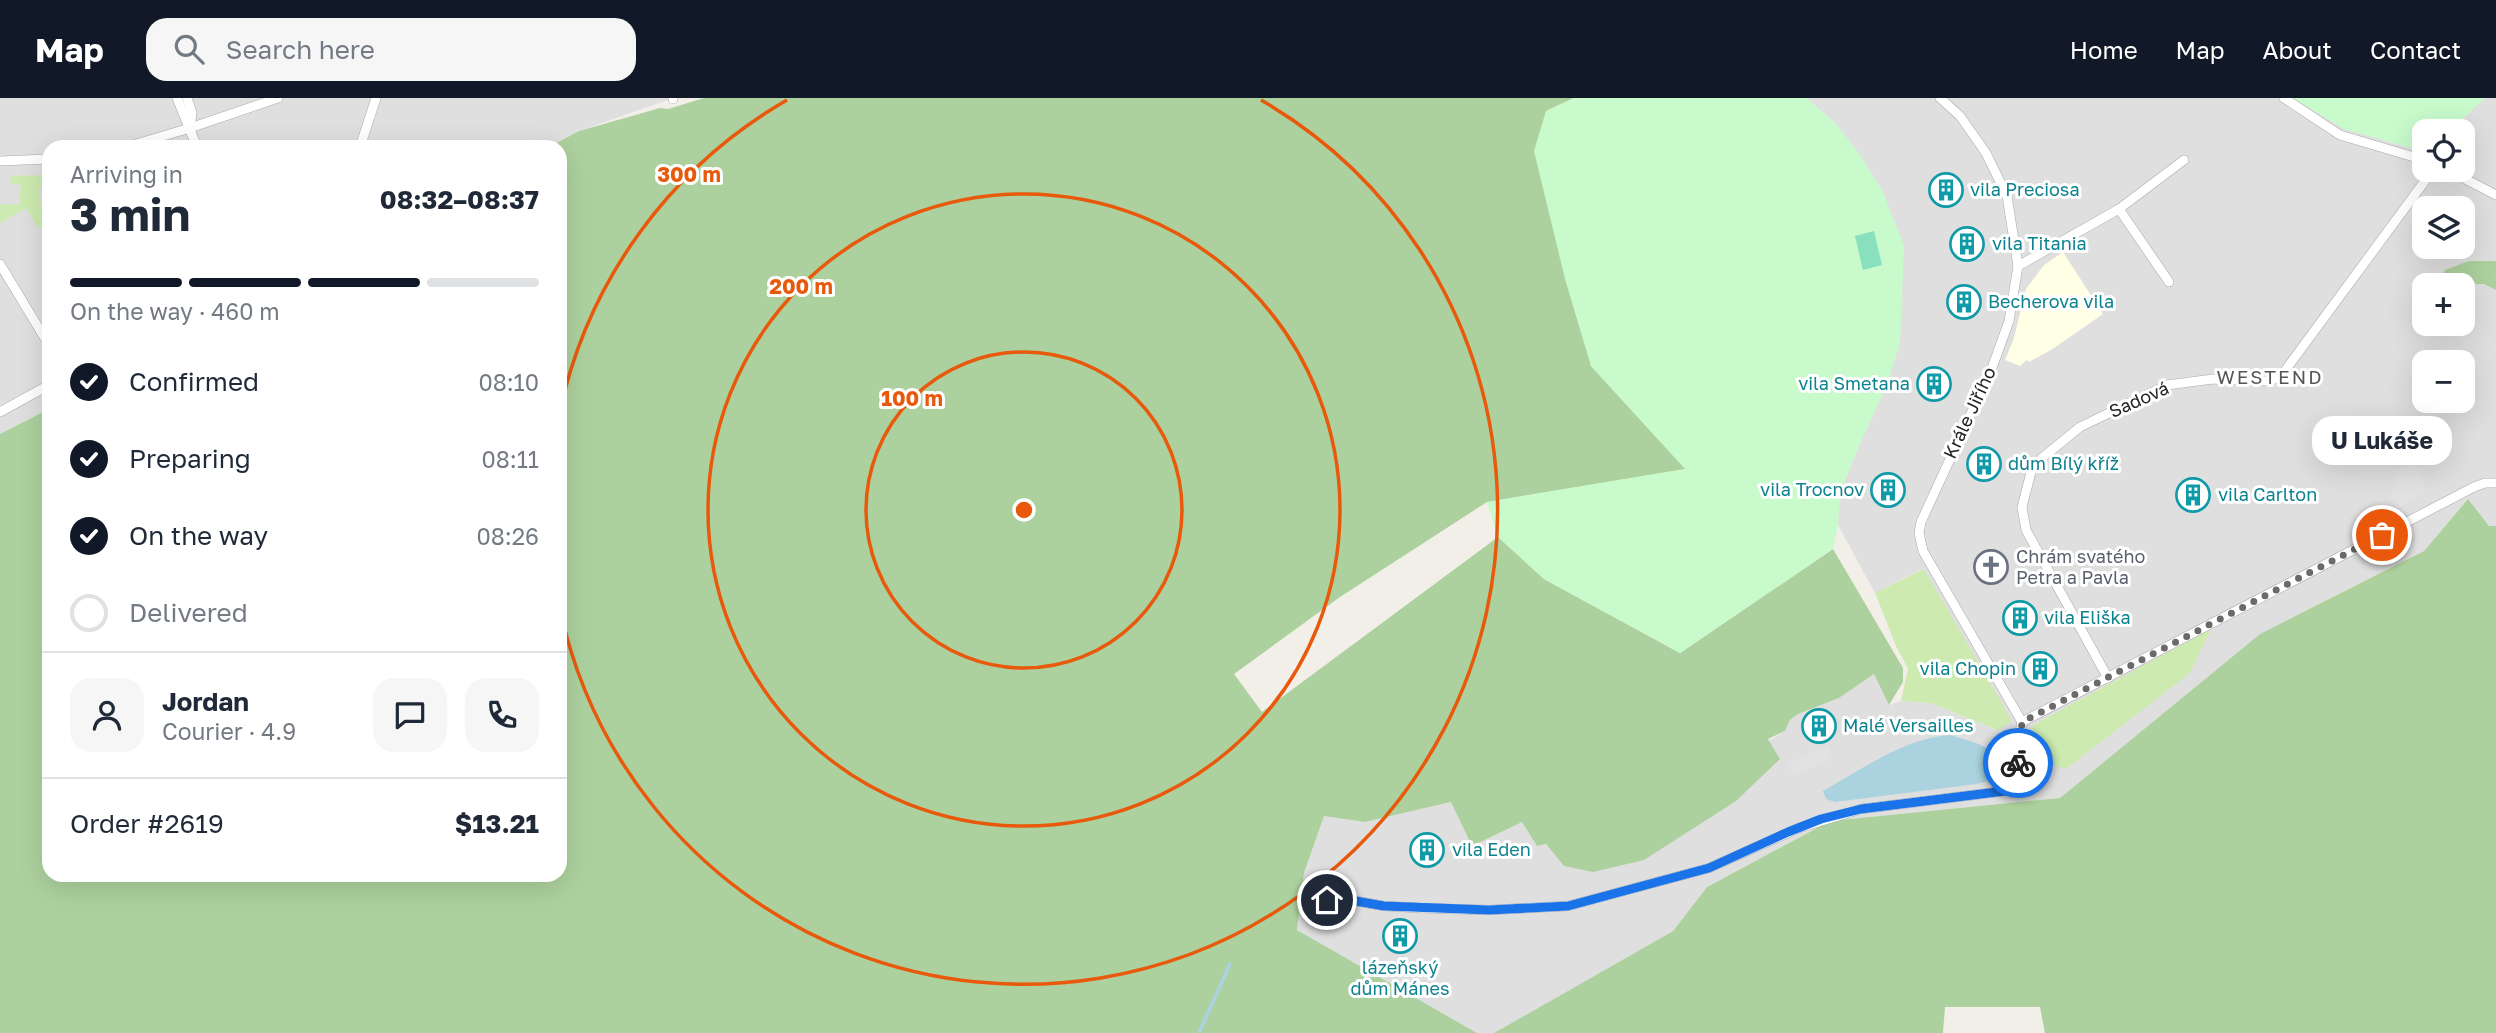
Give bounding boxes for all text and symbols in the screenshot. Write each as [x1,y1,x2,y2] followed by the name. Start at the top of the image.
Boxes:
[146,18,636,81] search box
[35,30,104,69] text: Map
[170,30,208,68] icon: search
[226,34,375,65] text: Search here
[2070,35,2138,64] text: Home
[2176,35,2225,64] text: Map
[2263,35,2332,64] text: About
[2370,35,2461,64] text: Contact
[2412,119,2475,413] map controls
[2412,119,2475,182] button: locate
[70,160,183,188] text: Arriving in
[657,161,721,187] text: 300 m
[1927,171,1965,209] building icon: vila Preciosa
[1970,178,2080,200] place label: vila Preciosa
[380,184,539,215] text: 08:32–08:37
[70,186,190,241] text: 3 min
[2412,196,2475,259] button: layers
[1948,225,1986,263] building icon: vila Titania
[1992,232,2087,254] place label: vila Titania
[769,273,833,299] text: 200 m
[2412,273,2475,336] button: +
[1945,283,1983,321] building icon: Becherova vila
[1988,290,2114,312] place label: Becherova vila
[70,297,280,325] text: On the way · 460 m
[2412,350,2475,413] button: −
[70,363,108,401] icon: check
[1938,363,2000,462] street label: Krále Jiřího
[1915,365,1953,403] building icon: vila Smetana
[2217,365,2323,388] district label: WESTEND
[129,366,259,397] text: Confirmed
[478,368,539,396] text: 08:10
[1798,372,1910,394] place label: vila Smetana
[2105,376,2172,422] street label: Sadová
[881,385,943,411] text: 100 m
[2312,416,2452,465] callout: U Lukáše
[2331,426,2433,454] text: U Lukáše
[70,440,108,478] icon: check
[129,443,251,474] text: Preparing
[482,445,539,473] text: 08:11
[1965,445,2003,483] building icon: dům Bílý kříž
[2008,452,2119,474] place label: dům Bílý kříž
[1869,471,1907,509] building icon: vila Trocnov
[2174,476,2212,514] building icon: vila Carlton
[1760,478,1864,500] place label: vila Trocnov
[2218,483,2317,505] place label: vila Carlton
[1012,498,1036,522] centre of rings
[2352,505,2412,565] pin
[2363,516,2401,554] icon: bag
[70,517,108,555] icon: check
[129,520,268,551] text: On the way
[477,522,539,550] text: 08:26
[2016,545,2145,588] place label: Chrám svatého Petra a Pavla
[1972,548,2010,586] church icon: Chrám svatého Petra a Pavla
[129,597,248,628] text: Delivered
[2001,599,2039,637] building icon: vila Eliška
[2044,606,2131,628] place label: vila Eliška
[2021,650,2059,688] building icon: vila Chopin
[1920,657,2016,679] place label: vila Chopin
[70,678,144,752] button: person
[373,678,447,752] button: chat
[465,678,539,752] button: phone
[162,686,249,717] text: Jordan
[1800,707,1838,745] building icon: Malé Versailles
[1843,714,1973,736] place label: Malé Versailles
[162,717,296,745] text: Courier · 4.9
[1983,728,2053,798] courier
[1999,744,2037,782] icon: bike
[70,808,224,839] text: Order #2619
[455,808,539,839] text: $13.21
[1408,831,1446,869] building icon: vila Eden
[1452,838,1531,860] place label: vila Eden
[1297,870,1357,930] pin
[1308,881,1346,919] icon: home
[1381,917,1419,955] building icon: lázeňský dům Mánes
[1350,956,1450,999] place label: lázeňský dům Mánes

